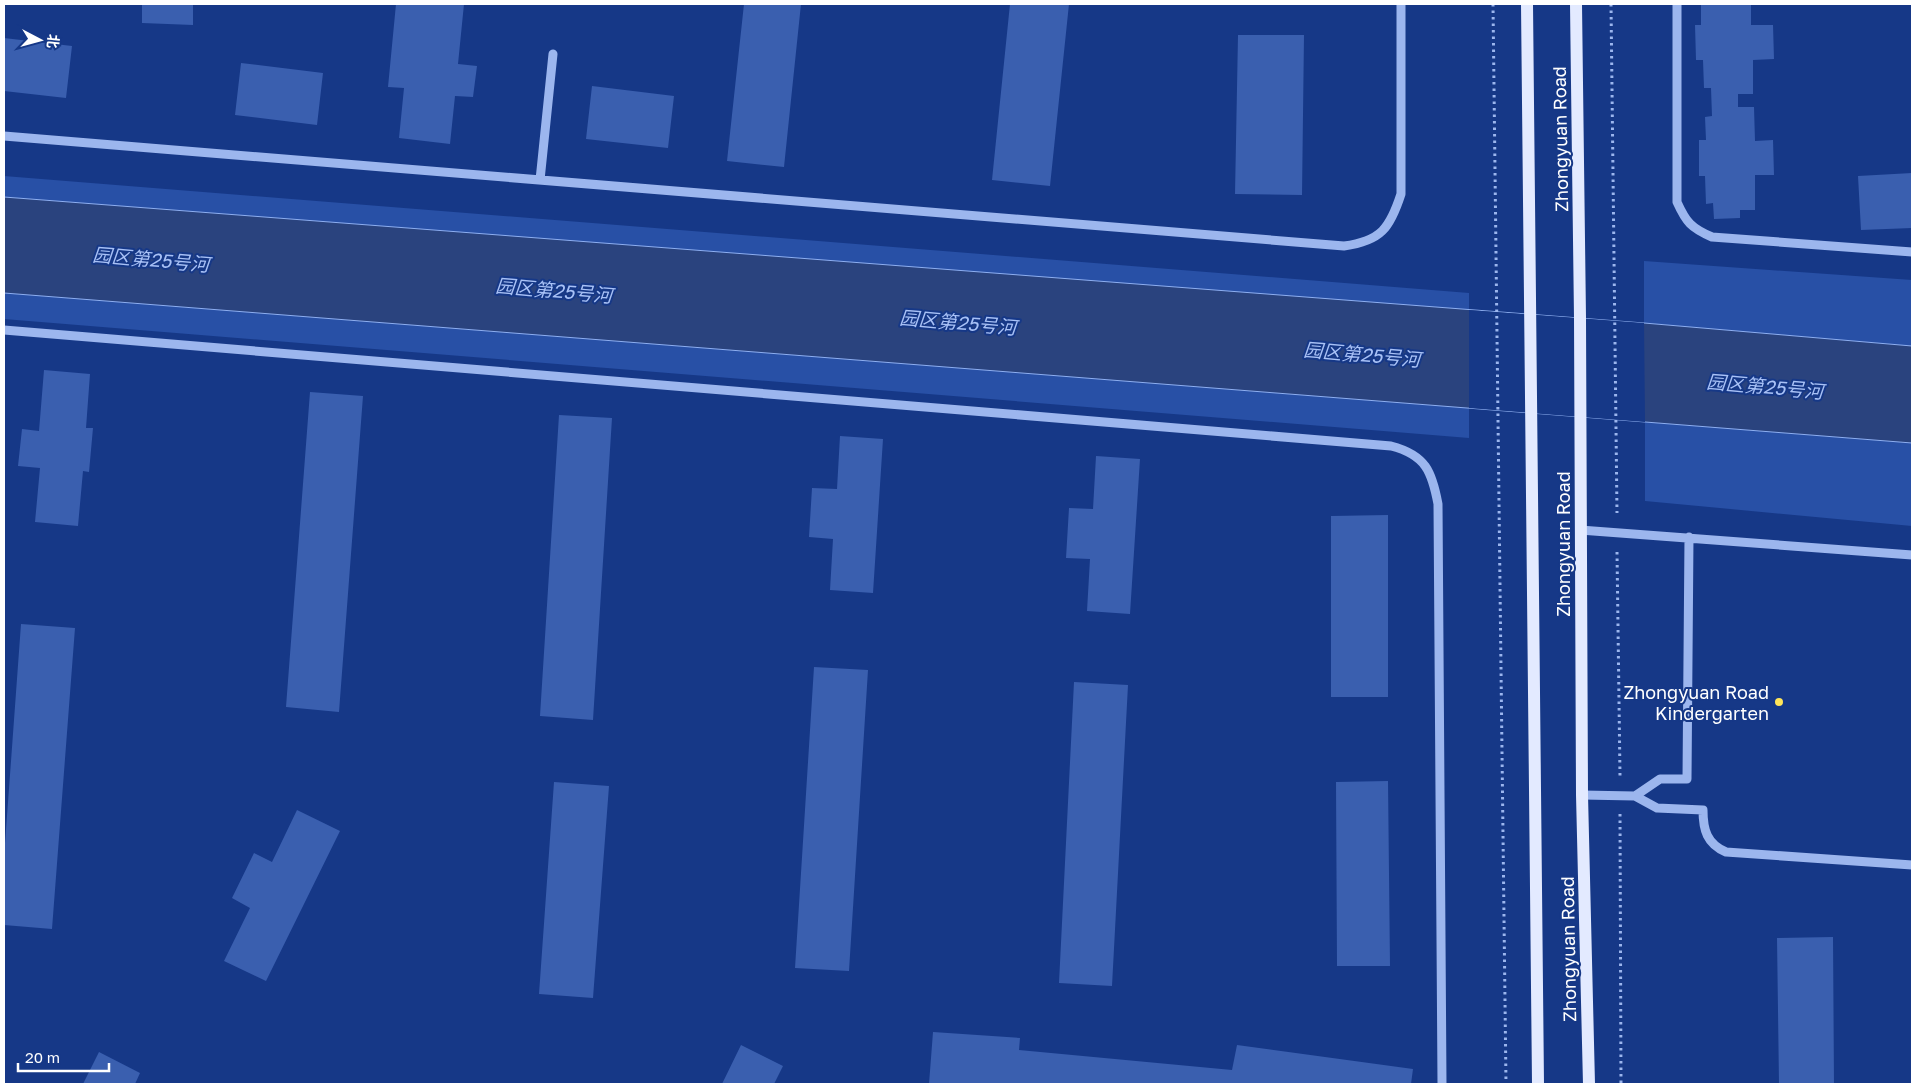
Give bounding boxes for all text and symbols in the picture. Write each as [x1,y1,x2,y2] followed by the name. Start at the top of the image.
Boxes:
[15,15,65,65] north arrow
[44,34,63,49] text: 北
[1548,66,1572,212] street label: Zhongyuan Road
[92,242,214,276] water label: 园区第25号河
[495,273,617,307] water label: 园区第25号河
[899,305,1021,339] water label: 园区第25号河
[1303,337,1425,371] water label: 园区第25号河
[1706,369,1828,403] water label: 园区第25号河
[1552,471,1574,617] street label: Zhongyuan Road
[1623,681,1769,724] place label: Zhongyuan Road Kindergarten
[1773,696,1785,708] marker: Zhongyuan Road Kindergarten
[1556,876,1580,1022] street label: Zhongyuan Road
[18,1040,109,1072] scale bar
[25,1048,60,1066] text: 20 m

